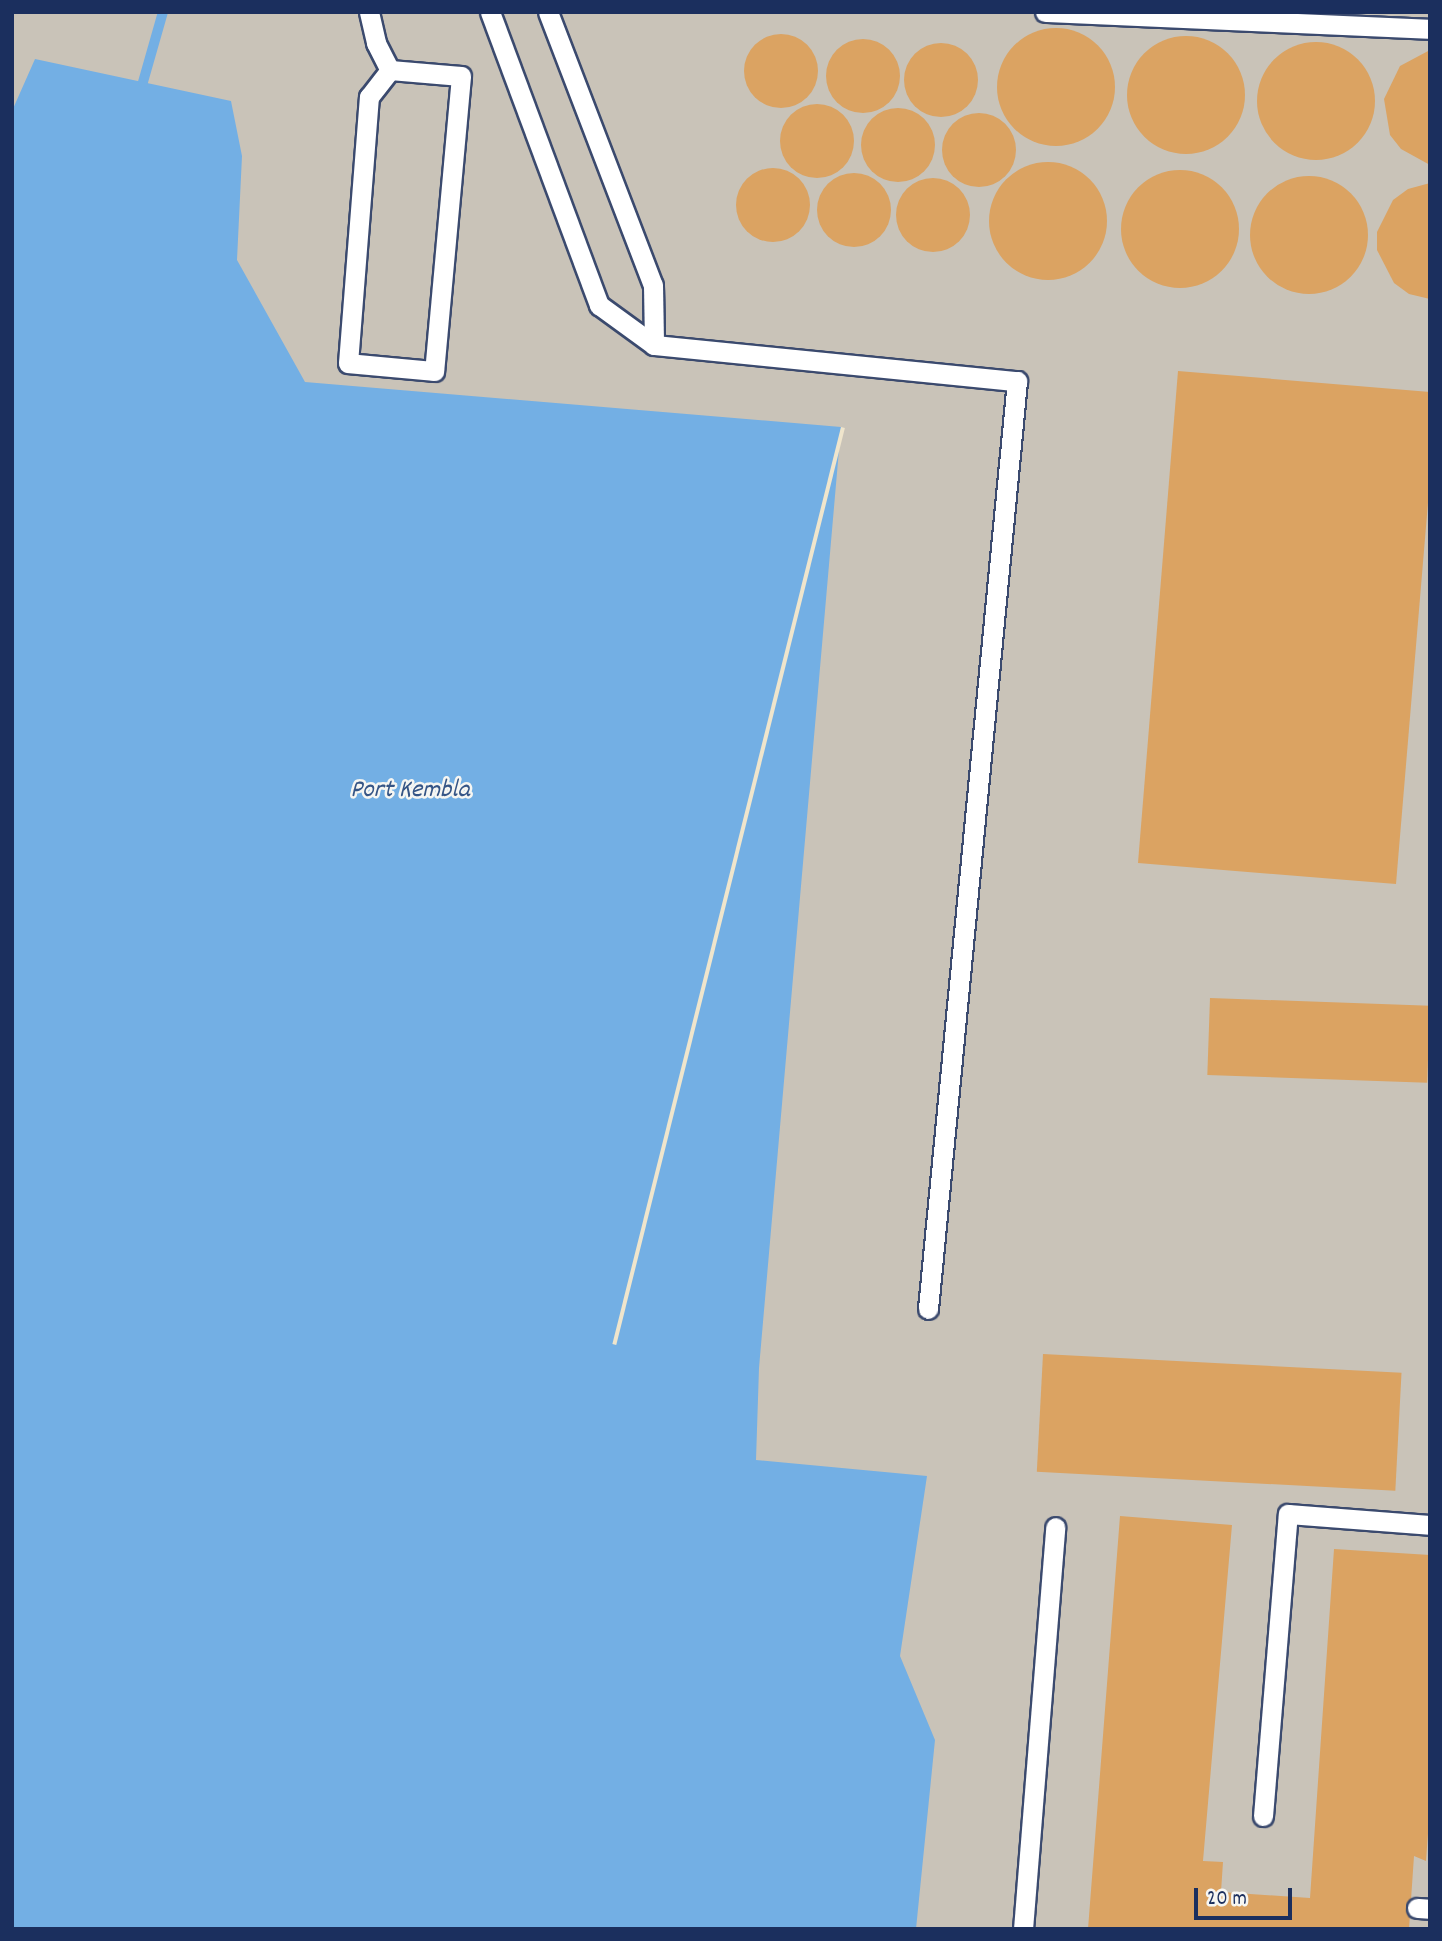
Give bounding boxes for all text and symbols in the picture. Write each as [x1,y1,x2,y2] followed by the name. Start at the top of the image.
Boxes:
[350,775,470,807] water label: Port Kembla
[1197,1874,1295,1918] scale bar
[1207,1885,1247,1915] text: 20 m

